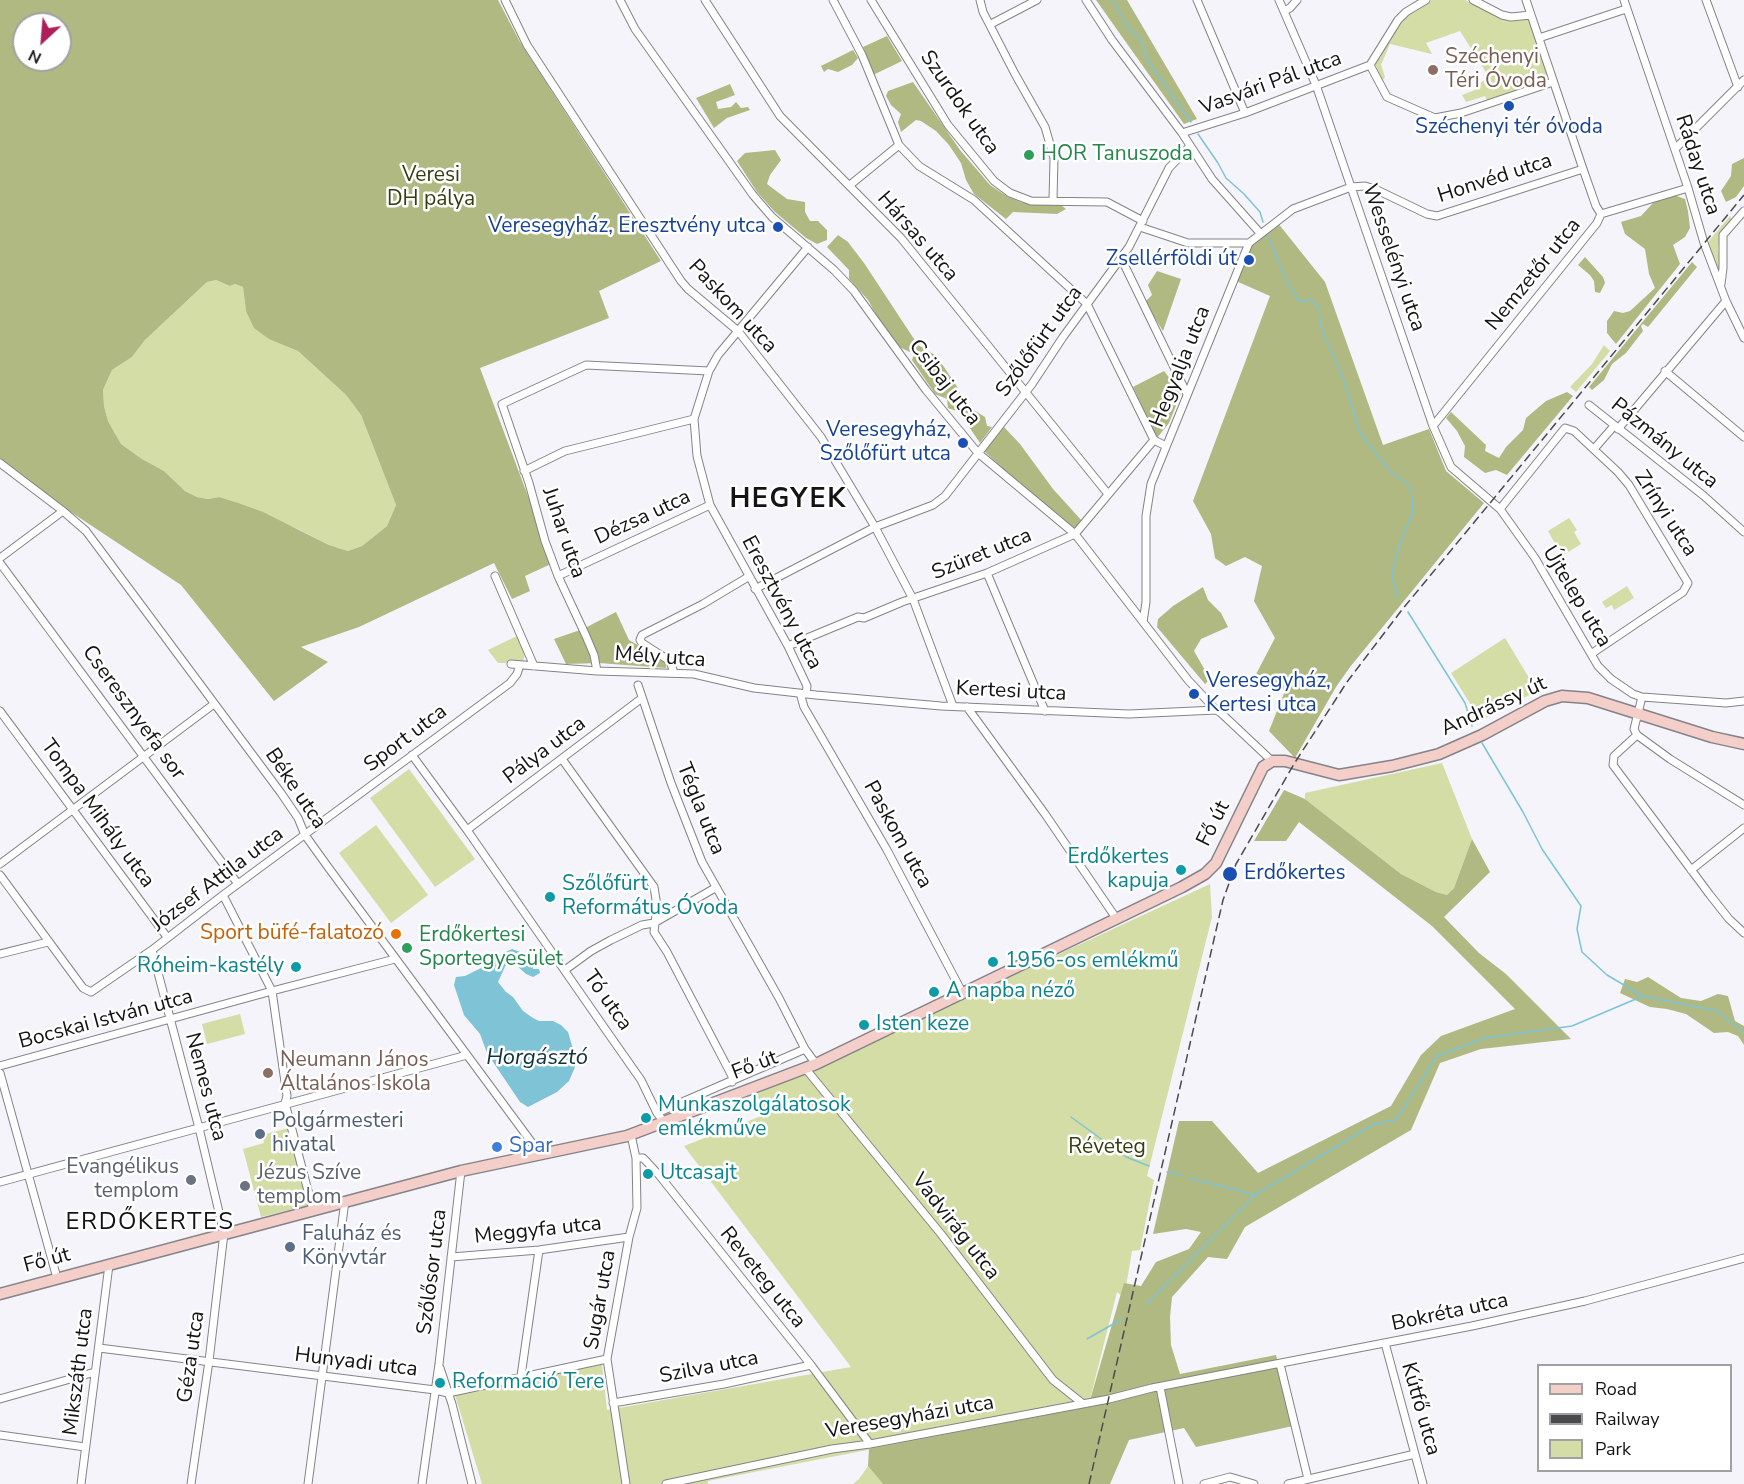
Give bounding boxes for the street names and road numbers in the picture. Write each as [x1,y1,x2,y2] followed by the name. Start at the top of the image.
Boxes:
[914,46,1004,160] street label: Szurdok utca
[1197,47,1345,121] street label: Vasvári Pál utca
[1669,111,1725,219] street label: Ráday utca
[1435,149,1555,209] street label: Honvéd utca
[1356,181,1430,335] street label: Wesselényi utca
[871,187,963,287] street label: Hársas utca
[1481,214,1587,336] street label: Nemzetőr utca
[682,255,782,359] street label: Paskom utca
[991,282,1089,402] street label: Szőlőfürt utca
[1145,303,1217,431] street label: Hegyalja utca
[903,335,985,431] street label: Csibaj utca
[1605,393,1723,495] street label: Pázmány utca
[1628,466,1702,562] street label: Zrínyi utca
[536,484,590,582] street label: Juhar utca
[591,485,695,551] street label: Dézsa utca
[928,524,1036,586] street label: Szüret utca
[735,532,827,674] street label: Eresztvény utca
[1536,542,1616,652] street label: Újtelep utca
[76,641,190,785] street label: Cseresznyefa sor
[614,642,706,674] street label: Mély utca
[1437,672,1551,742] street label: Andrássy út
[955,677,1067,707] street label: Kertesi utca
[360,700,452,778] street label: Sport utca
[499,712,591,790] street label: Pálya utca
[35,735,159,893] street label: Tompa Mihály utca
[259,744,331,834] street label: Béke utca
[670,759,730,859] street label: Tégla utca
[857,777,937,893] street label: Paskom utca
[1192,797,1236,851] street label: Fő út
[147,822,289,938] street label: József Attila utca
[577,966,637,1036] street label: Tó utca
[16,985,196,1055] street label: Bocskai István utca
[178,1030,232,1144] street label: Nemes utca
[728,1046,782,1086] street label: Fő út
[906,1169,1004,1285] street label: Vadvirág utca
[413,1208,453,1336] street label: Szőlősor utca
[473,1212,603,1250] street label: Meggyfa utca
[714,1222,810,1334] street label: Reveteg utca
[21,1243,73,1279] street label: Fő út
[580,1248,622,1352] street label: Sugár utca
[1389,1288,1511,1338] street label: Bokréta utca
[59,1307,99,1437] street label: Mikszáth utca
[173,1310,211,1404] street label: Géza utca
[293,1343,419,1383] street label: Hunyadi utca
[657,1346,761,1390] street label: Szilva utca
[1395,1360,1445,1458] street label: Kútfő utca
[824,1391,996,1445] street label: Veresegyházi utca

